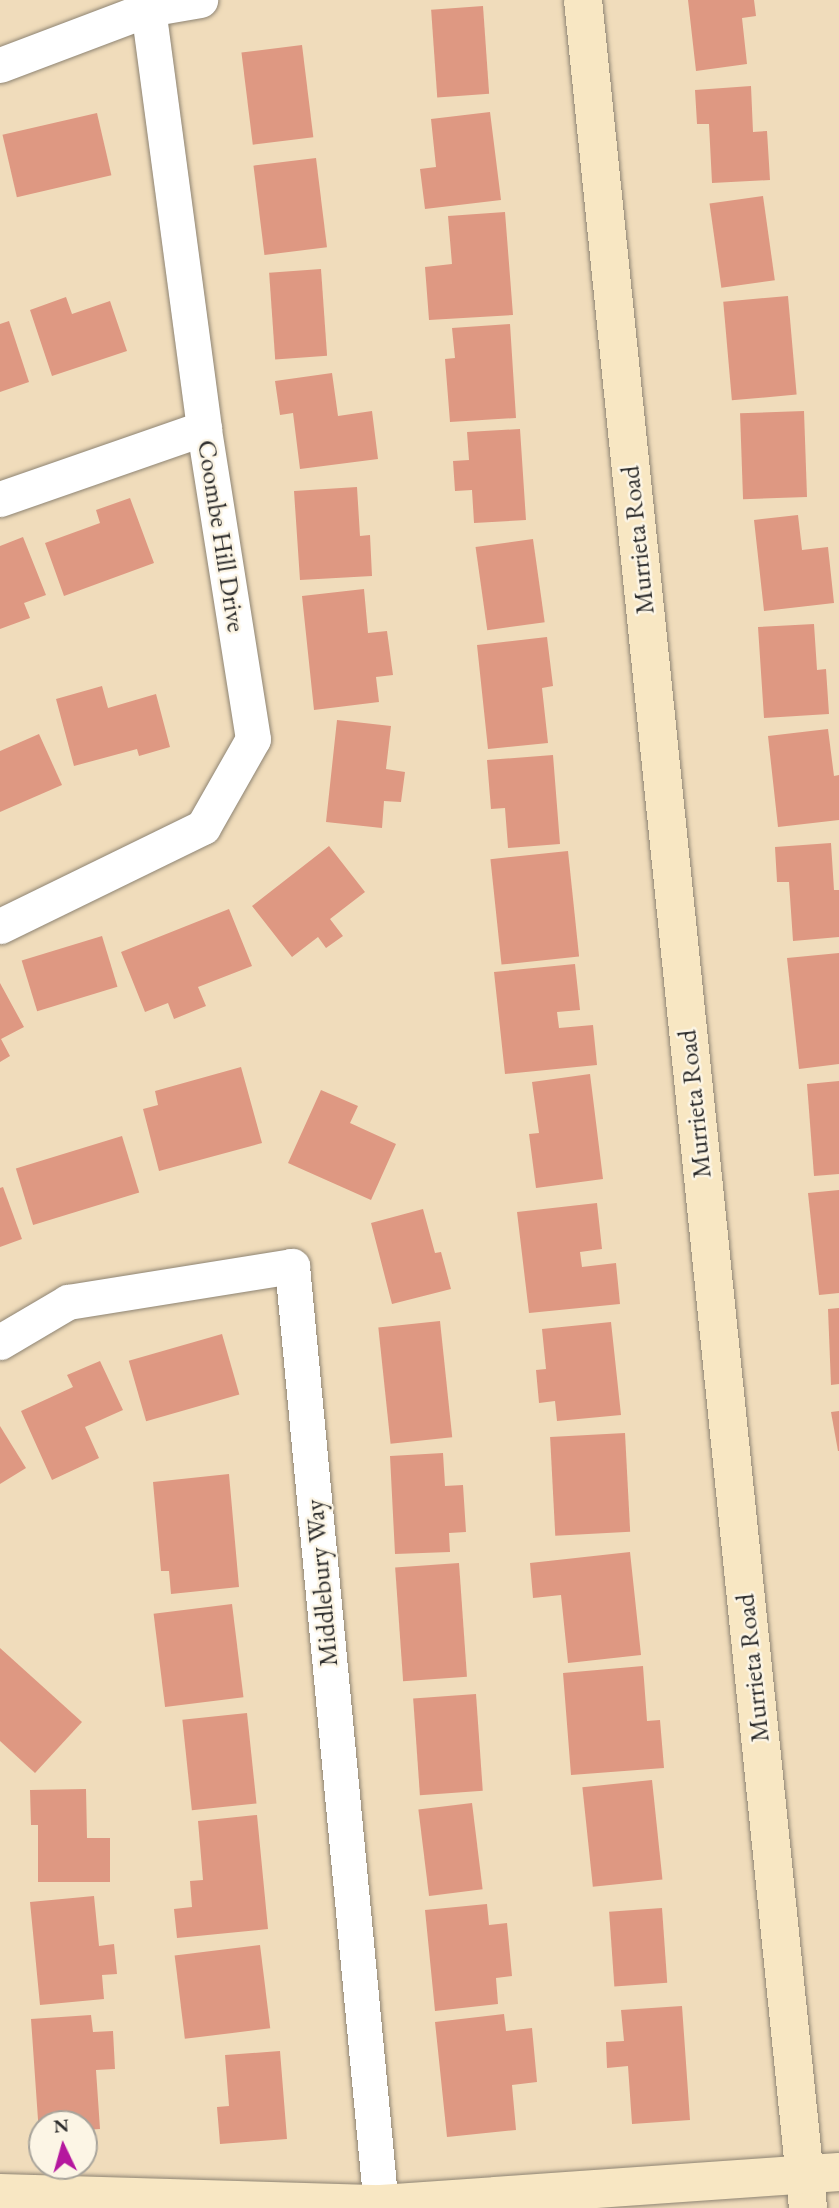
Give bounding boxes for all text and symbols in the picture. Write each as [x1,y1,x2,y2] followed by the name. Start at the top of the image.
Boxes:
[190,438,252,634] street label: Coombe Hill Drive
[615,464,661,616] street label: Murrieta Road
[672,1028,718,1180] street label: Murrieta Road
[299,1498,345,1668] street label: Middlebury Way
[730,1592,776,1744] street label: Murrieta Road
[28,2110,98,2180] north arrow
[53,2112,70,2139] text: N

